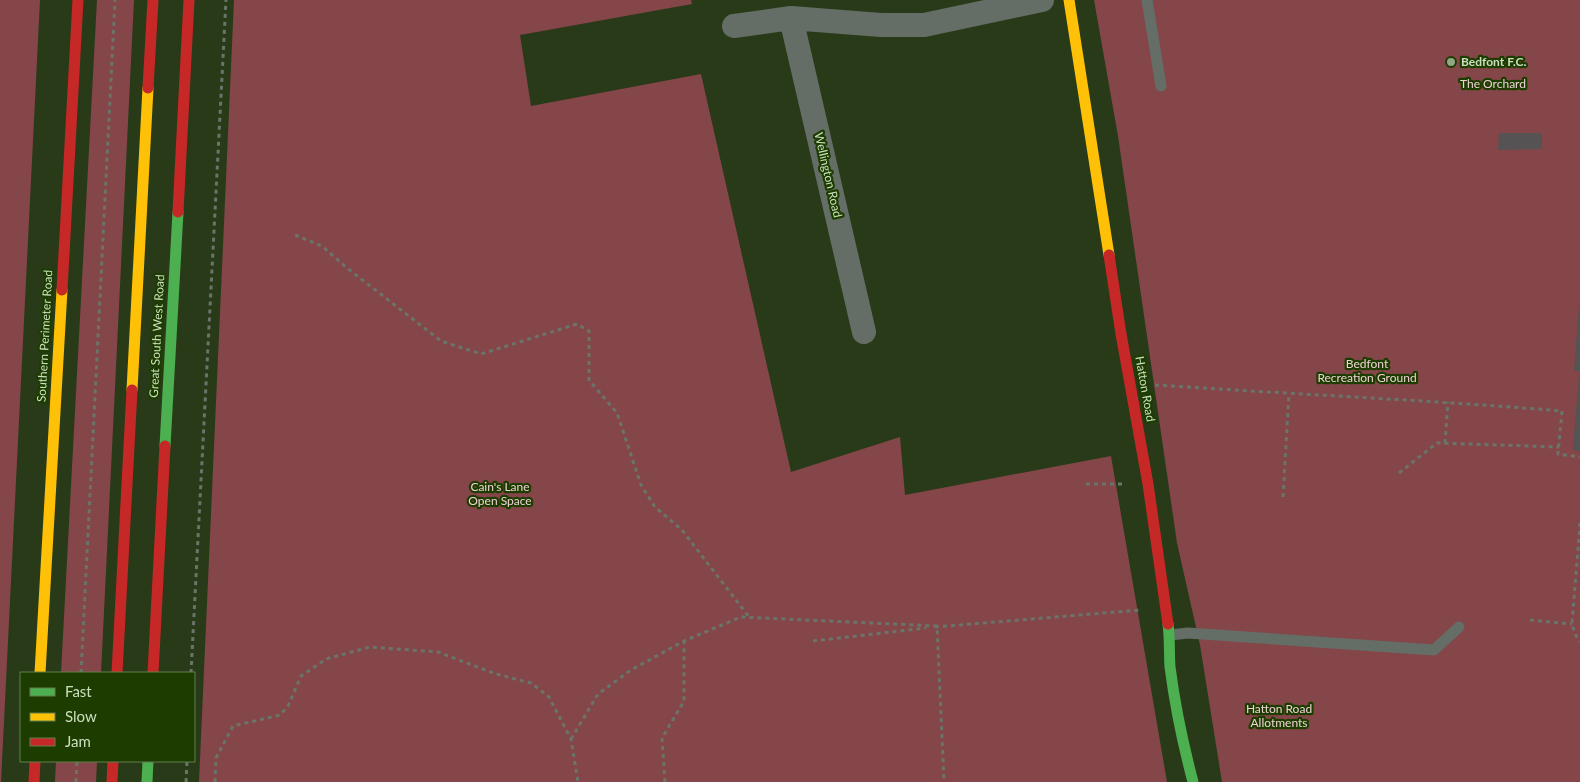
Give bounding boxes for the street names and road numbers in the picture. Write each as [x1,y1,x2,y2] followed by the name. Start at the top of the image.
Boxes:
[811,131,846,219] street label: Wellington Road
[34,269,55,403] street label: Southern Perimeter Road
[146,274,167,398] street label: Great South West Road
[1132,355,1159,423] street label: Hatton Road

